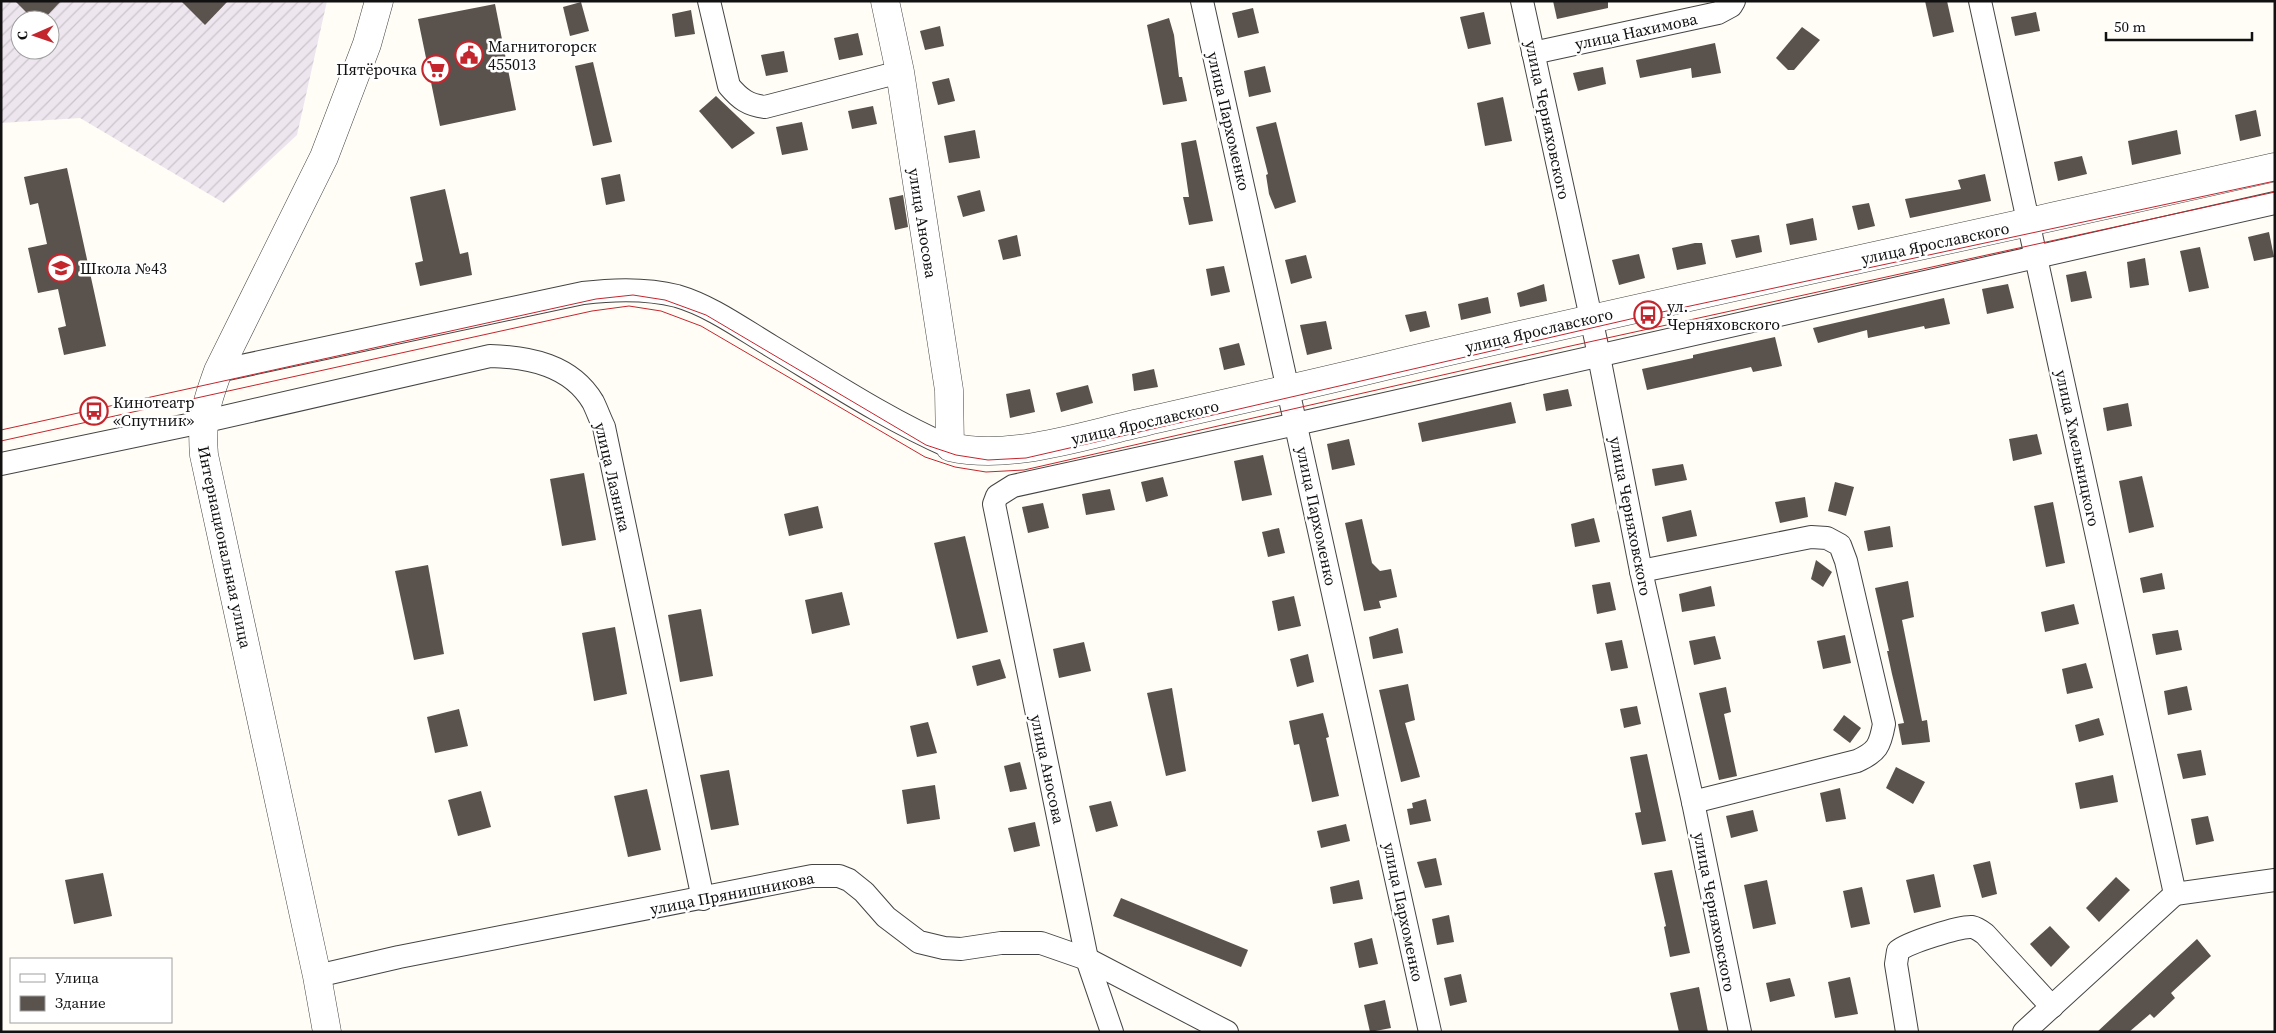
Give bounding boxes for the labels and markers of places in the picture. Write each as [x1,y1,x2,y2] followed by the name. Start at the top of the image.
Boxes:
[488,35,597,75] place label: Магнитогорск 455013
[454,40,484,70] public building icon: Магнитогорск 455013
[421,54,451,84] supermarket icon: Пятёрочка
[336,58,418,80] place label: Пятёрочка
[46,253,76,283] school or university icon: Школа №43
[80,257,167,279] place label: Школа №43
[1667,295,1780,335] place label: ул. Черняховского
[1633,300,1663,330] bus stop icon: ул. Черняховского
[113,391,195,431] place label: Кинотеатр «Спутник»
[79,396,109,426] bus stop icon: Кинотеатр «Спутник»

